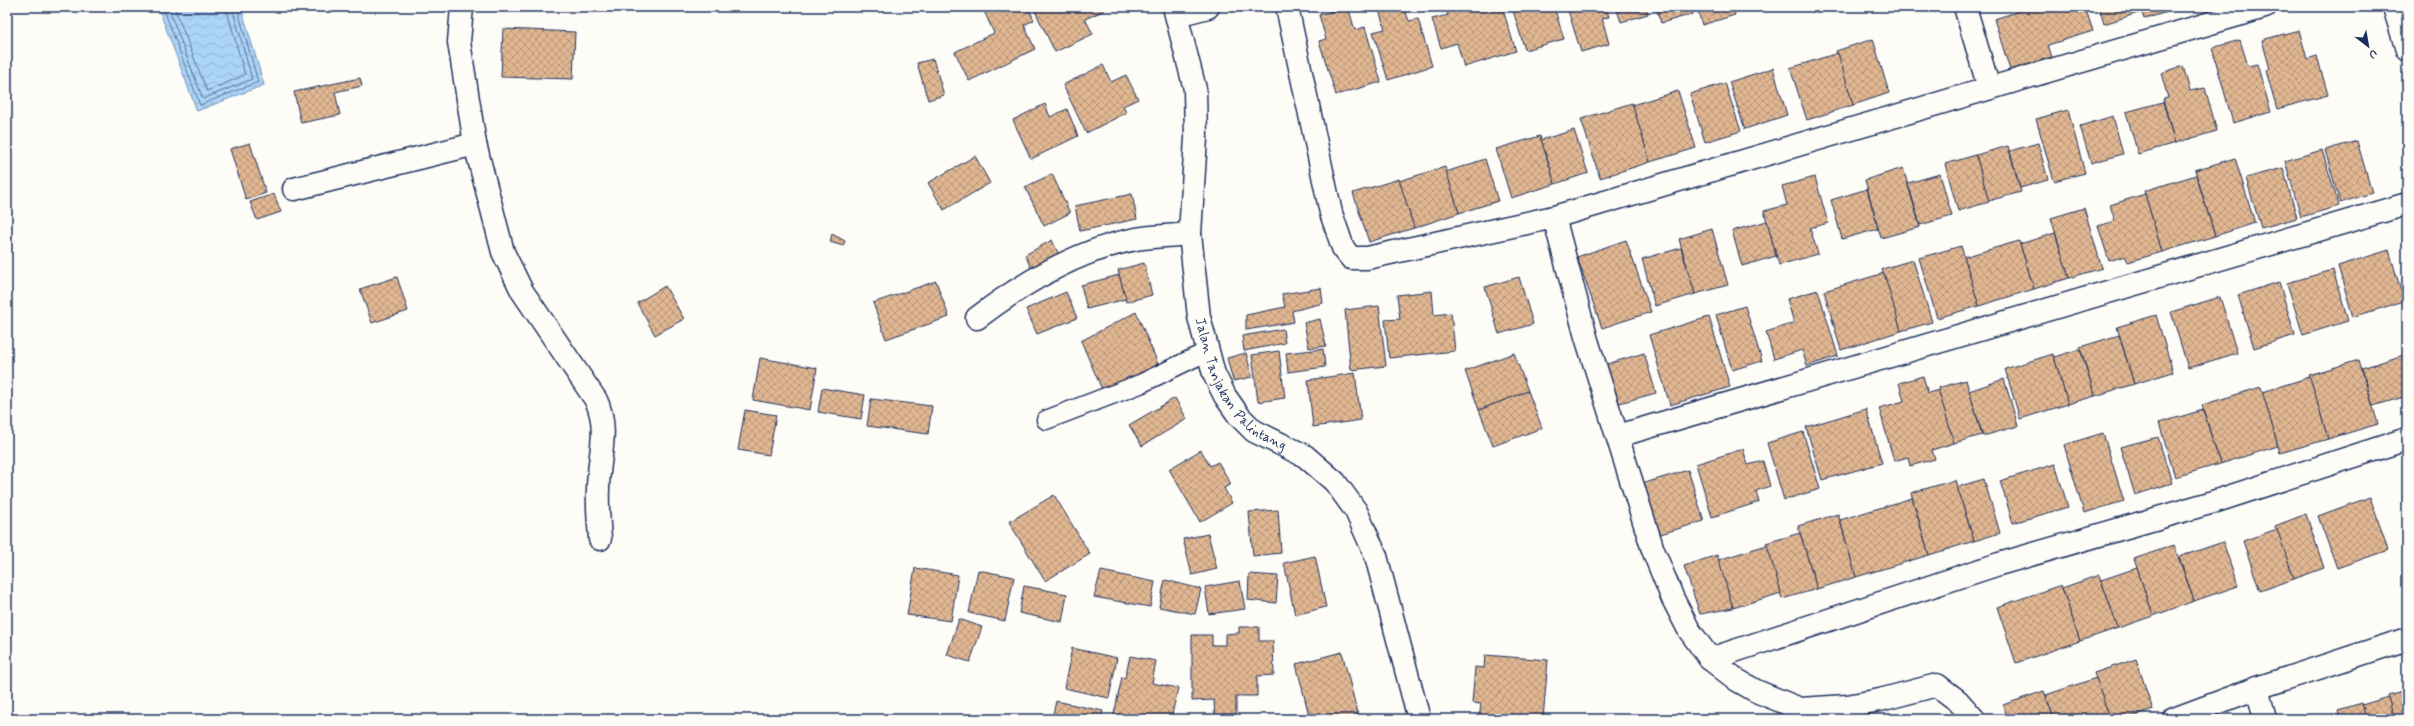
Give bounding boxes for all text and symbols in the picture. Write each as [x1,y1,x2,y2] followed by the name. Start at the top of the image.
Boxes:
[2348,26,2388,66] north arrow
[2366,46,2379,62] text: U
[1191,316,1290,455] street label: Jalan Tanjakan Palintang

